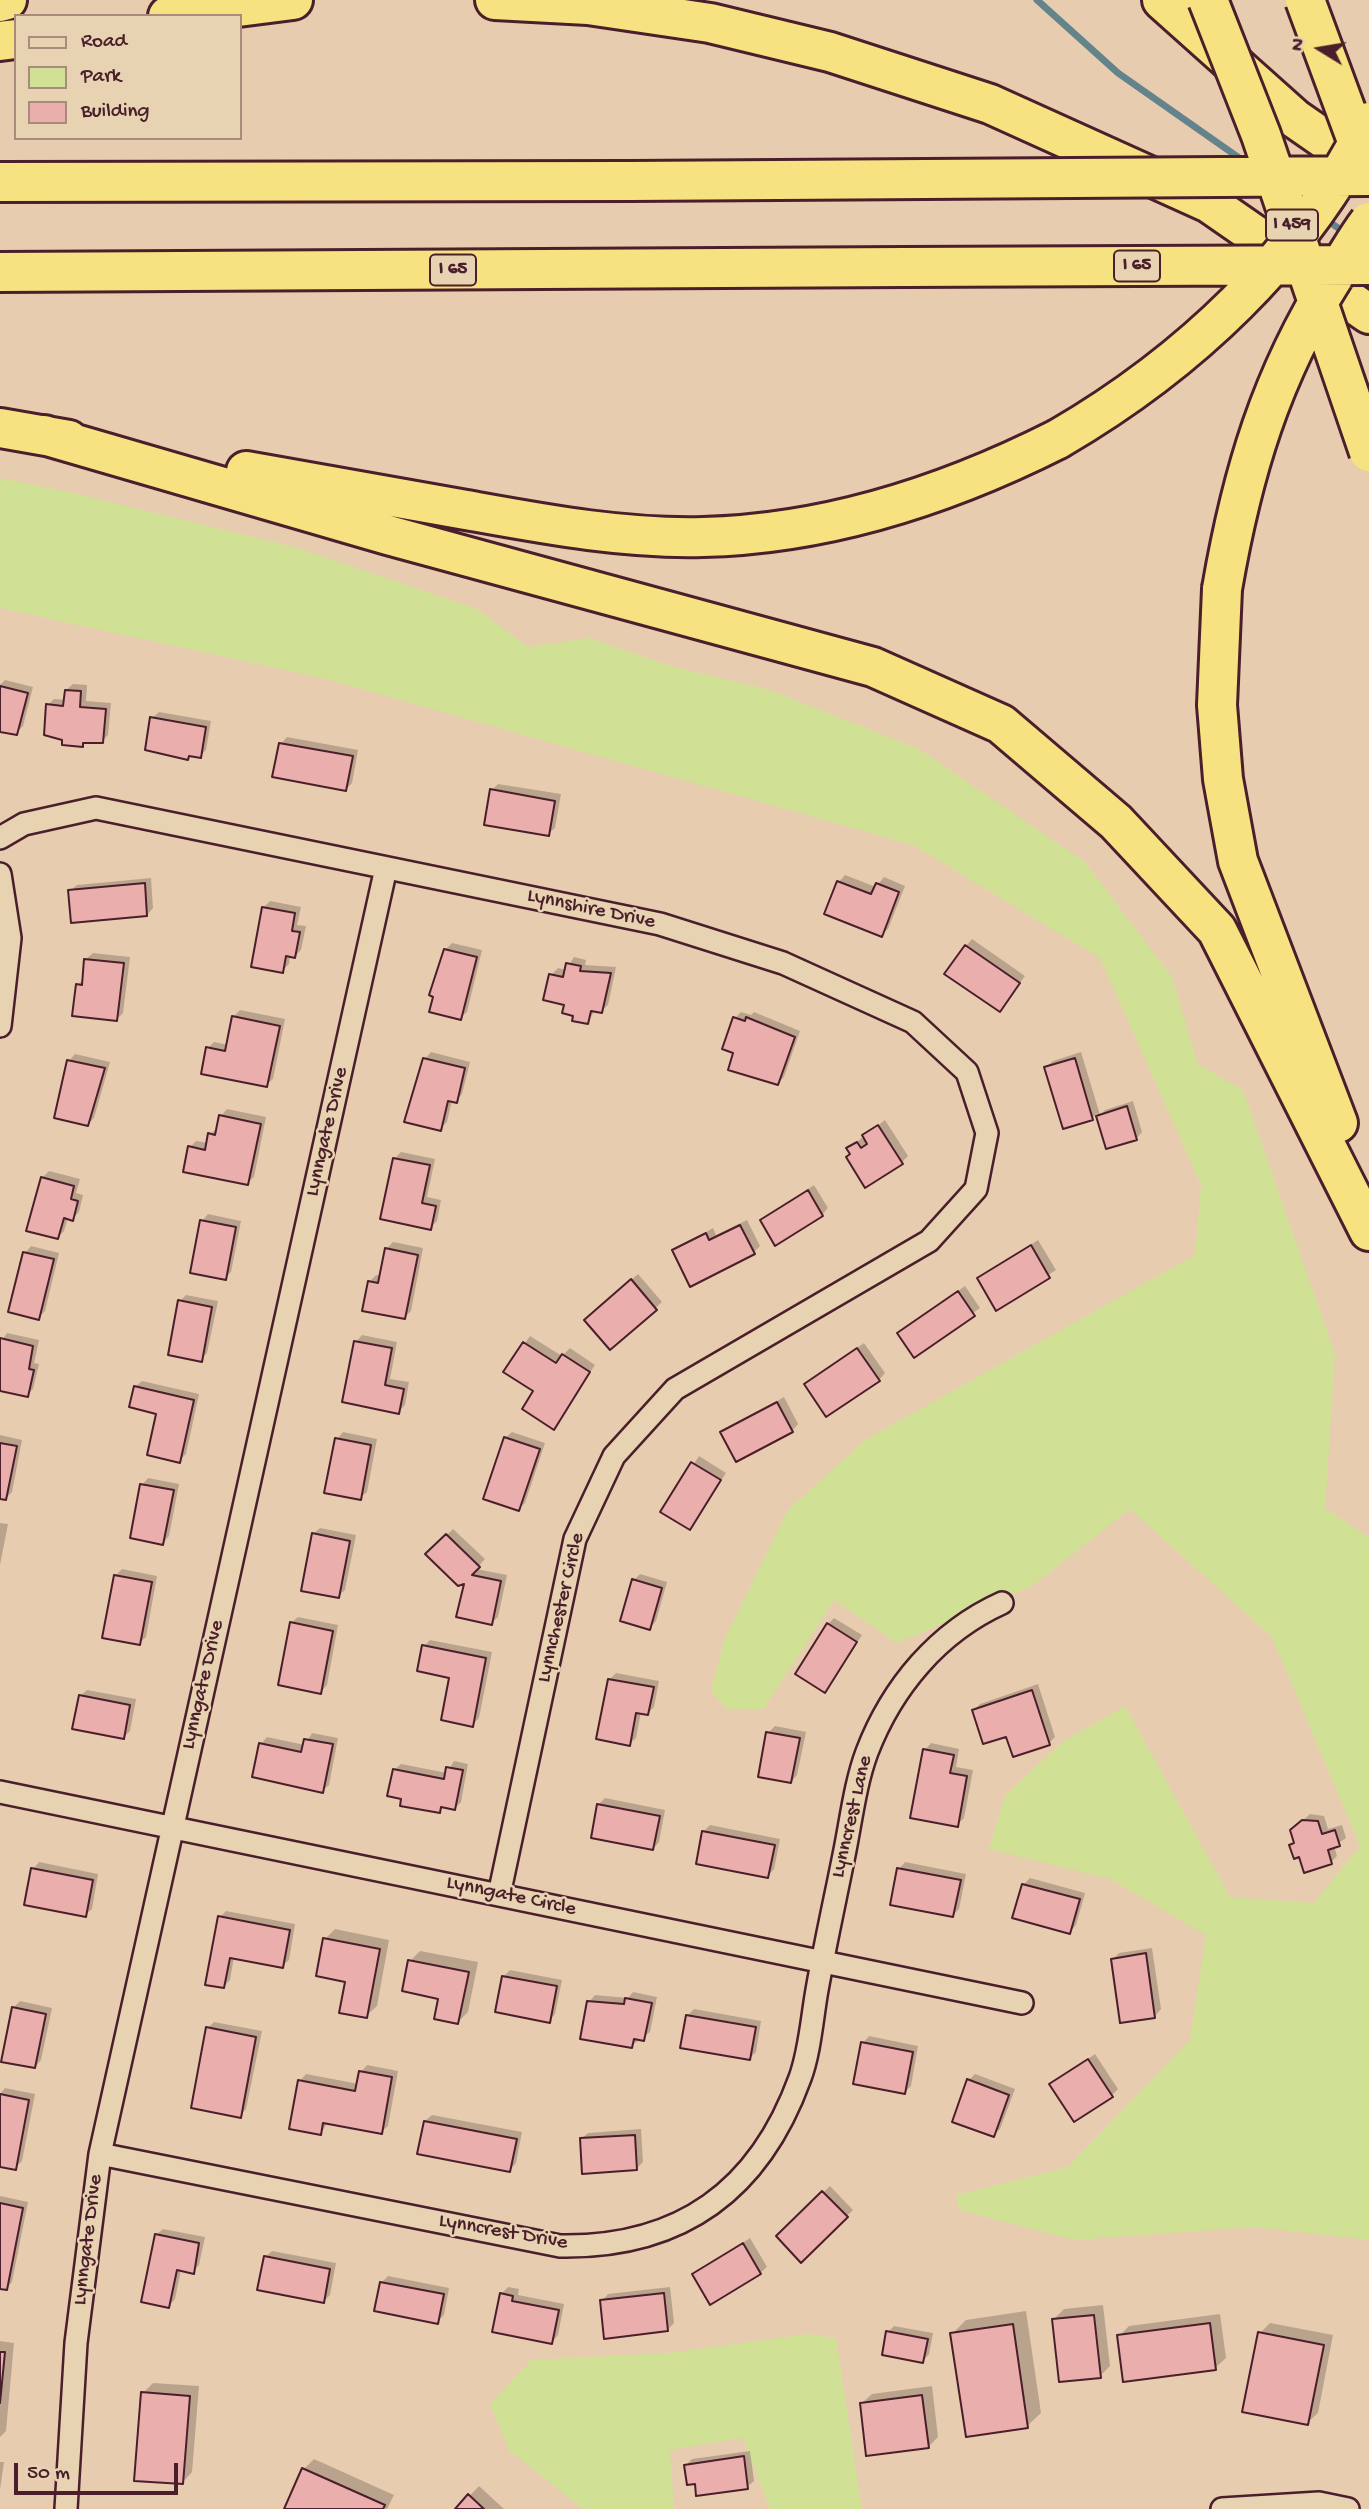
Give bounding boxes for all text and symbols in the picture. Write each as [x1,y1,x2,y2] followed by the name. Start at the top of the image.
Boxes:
[14,14,242,140] legend
[1285,14,1355,84] north arrow
[81,30,127,55] text: Road
[1286,37,1311,53] text: N
[81,65,121,90] text: Park
[81,100,150,125] text: Building
[1266,210,1318,241] road number: I 459
[1114,250,1160,282] road number: I 65
[430,254,476,286] road number: I 65
[525,884,657,936] street label: Lynnshire Drive
[301,1065,355,1199] street label: Lynngate Drive
[533,1531,591,1685] street label: Lynnchester Circle
[177,1618,231,1752] street label: Lynngate Drive
[827,1753,879,1881] street label: Lynncrest Lane
[444,1871,578,1923] street label: Lynngate Circle
[68,2173,110,2307] street label: Lynngate Drive
[437,2209,569,2257] street label: Lynncrest Drive
[18,2450,182,2494] scale bar
[27,2462,70,2487] text: 50 m

